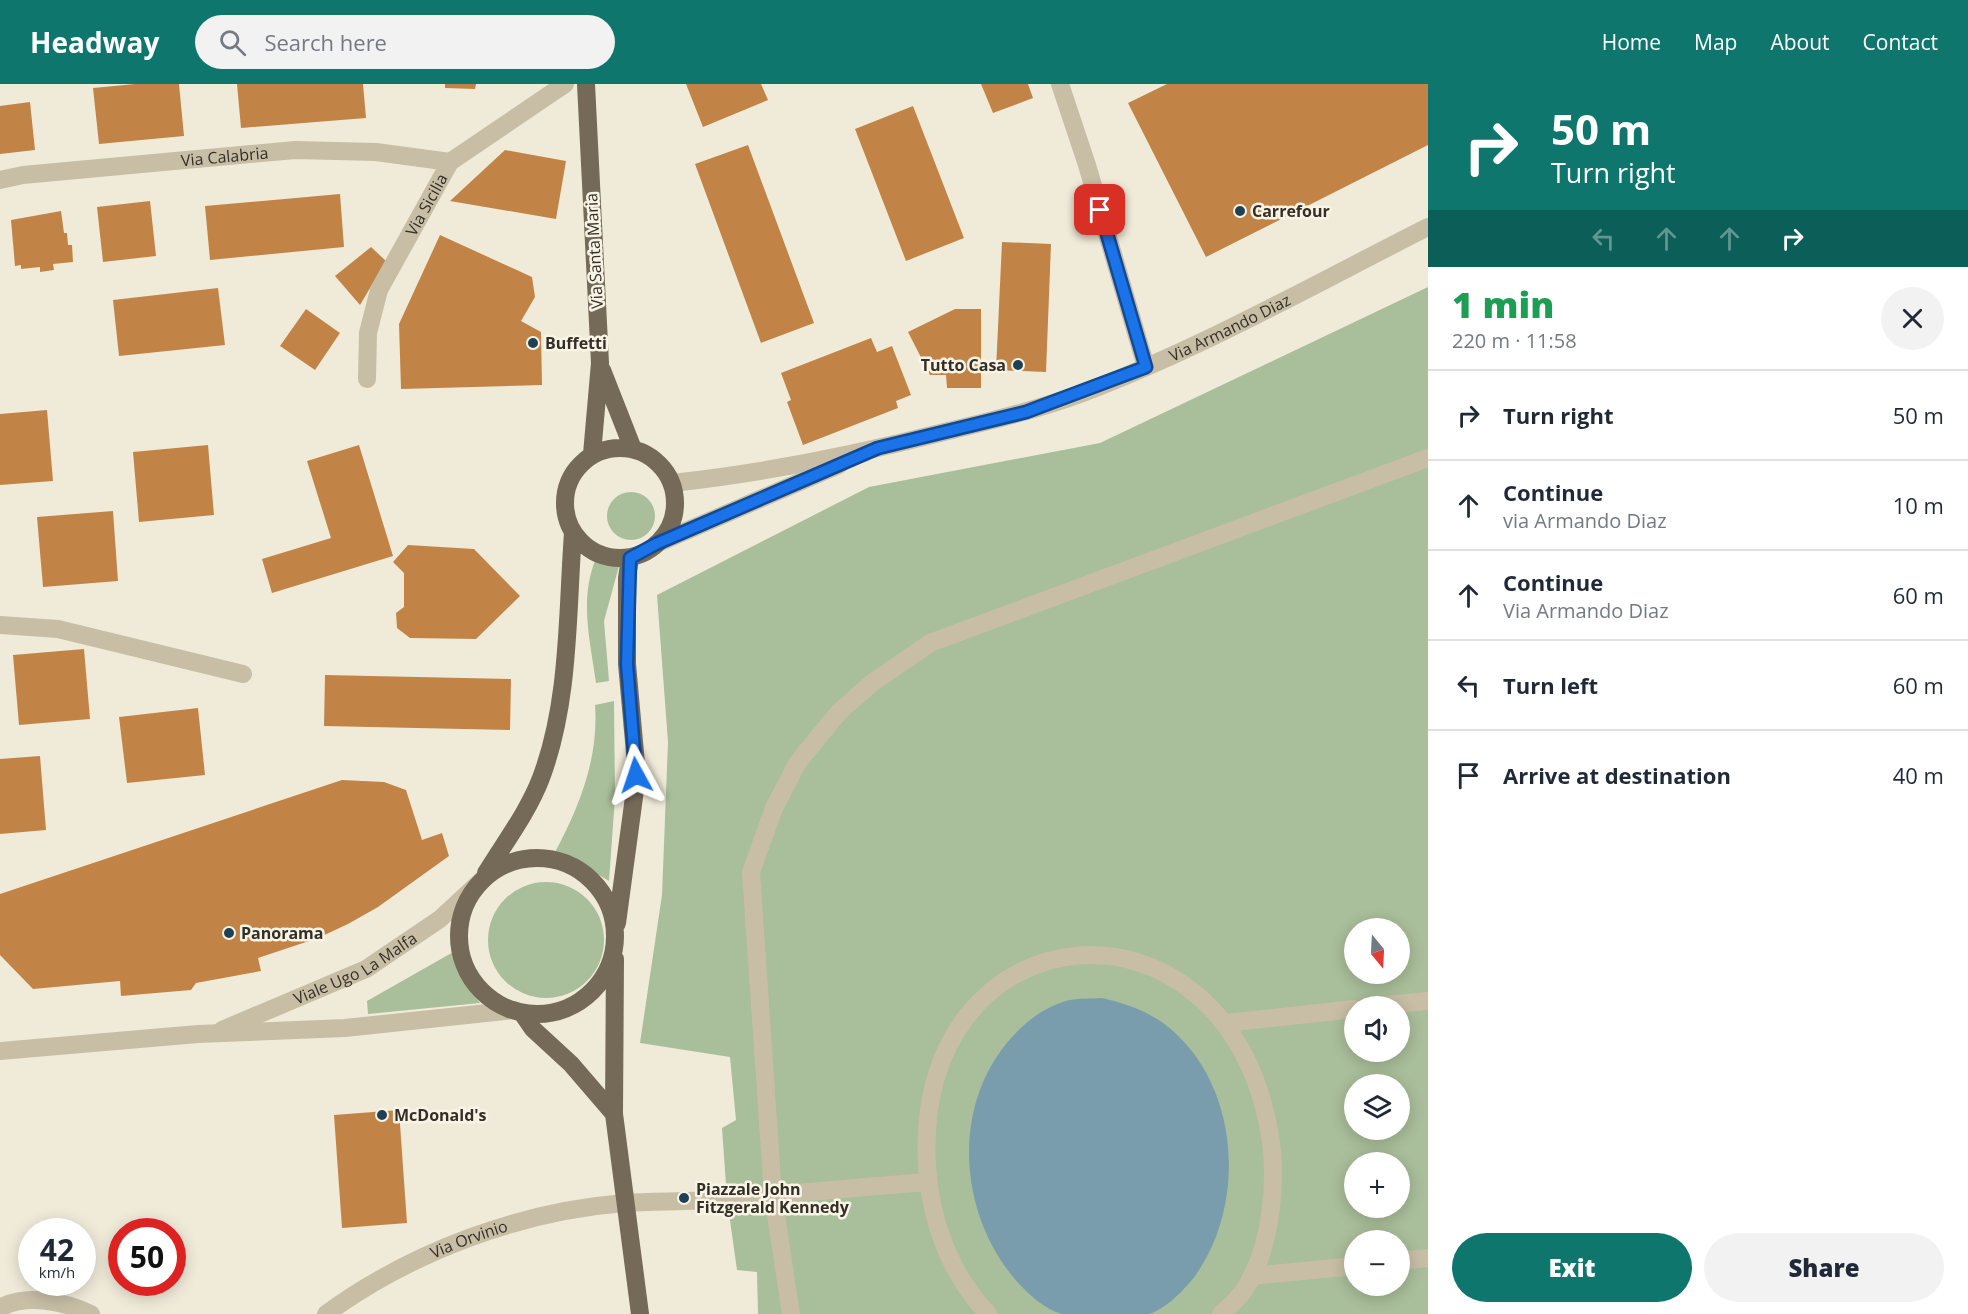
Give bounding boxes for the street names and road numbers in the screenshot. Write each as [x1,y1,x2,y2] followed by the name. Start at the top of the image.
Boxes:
[180,141,269,171] street label: Via Calabria
[400,170,452,240] street label: Via Sicilia
[580,193,608,309] street label: Via Santa Maria
[1165,289,1294,367] street label: Via Armando Diaz
[290,927,421,1009] street label: Viale Ugo La Malfa
[427,1215,510,1263] street label: Via Orvinio

